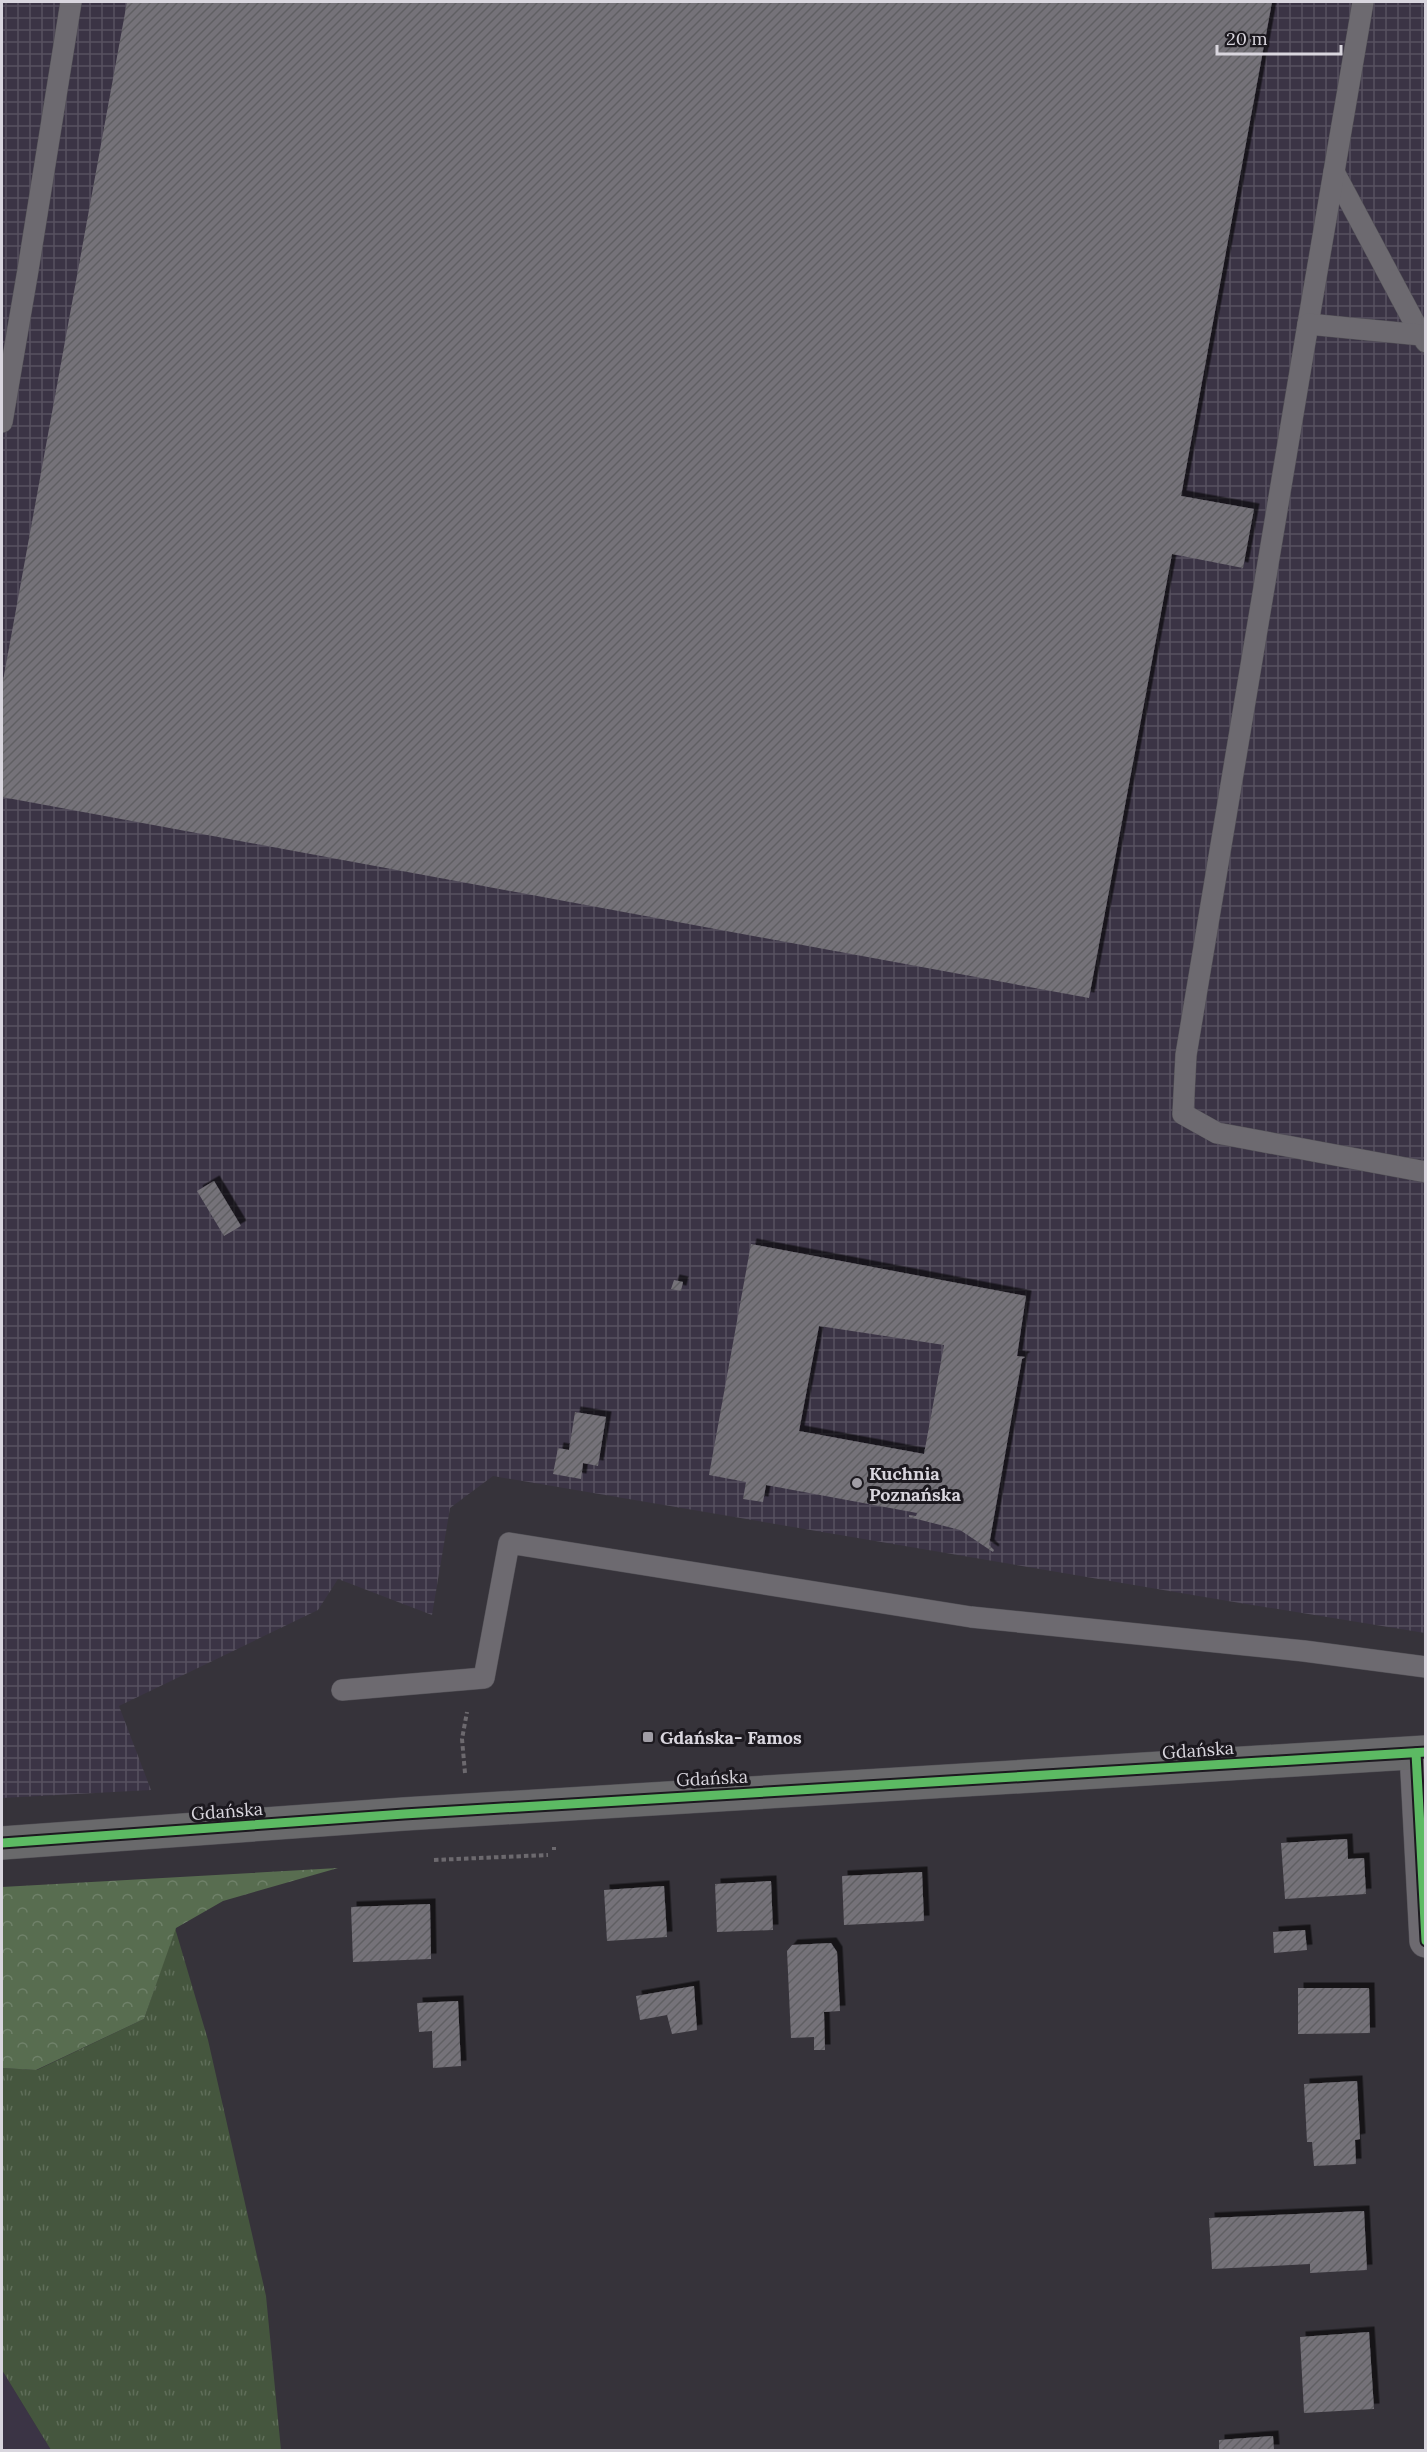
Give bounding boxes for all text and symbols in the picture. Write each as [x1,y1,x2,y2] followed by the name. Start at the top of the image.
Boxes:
[1217,18,1342,56] scale bar
[1226,27,1268,50] text: 20 m
[869,1462,961,1506] place label: Kuchnia Poznańska
[850,1476,864,1490] marker: Kuchnia Poznańska
[660,1726,802,1749] place label: Gdańska- Famos
[641,1730,655,1744] marker: Gdańska- Famos
[1161,1736,1235,1764] street label: Gdańska
[675,1765,749,1791] street label: Gdańska
[190,1797,264,1825] street label: Gdańska

